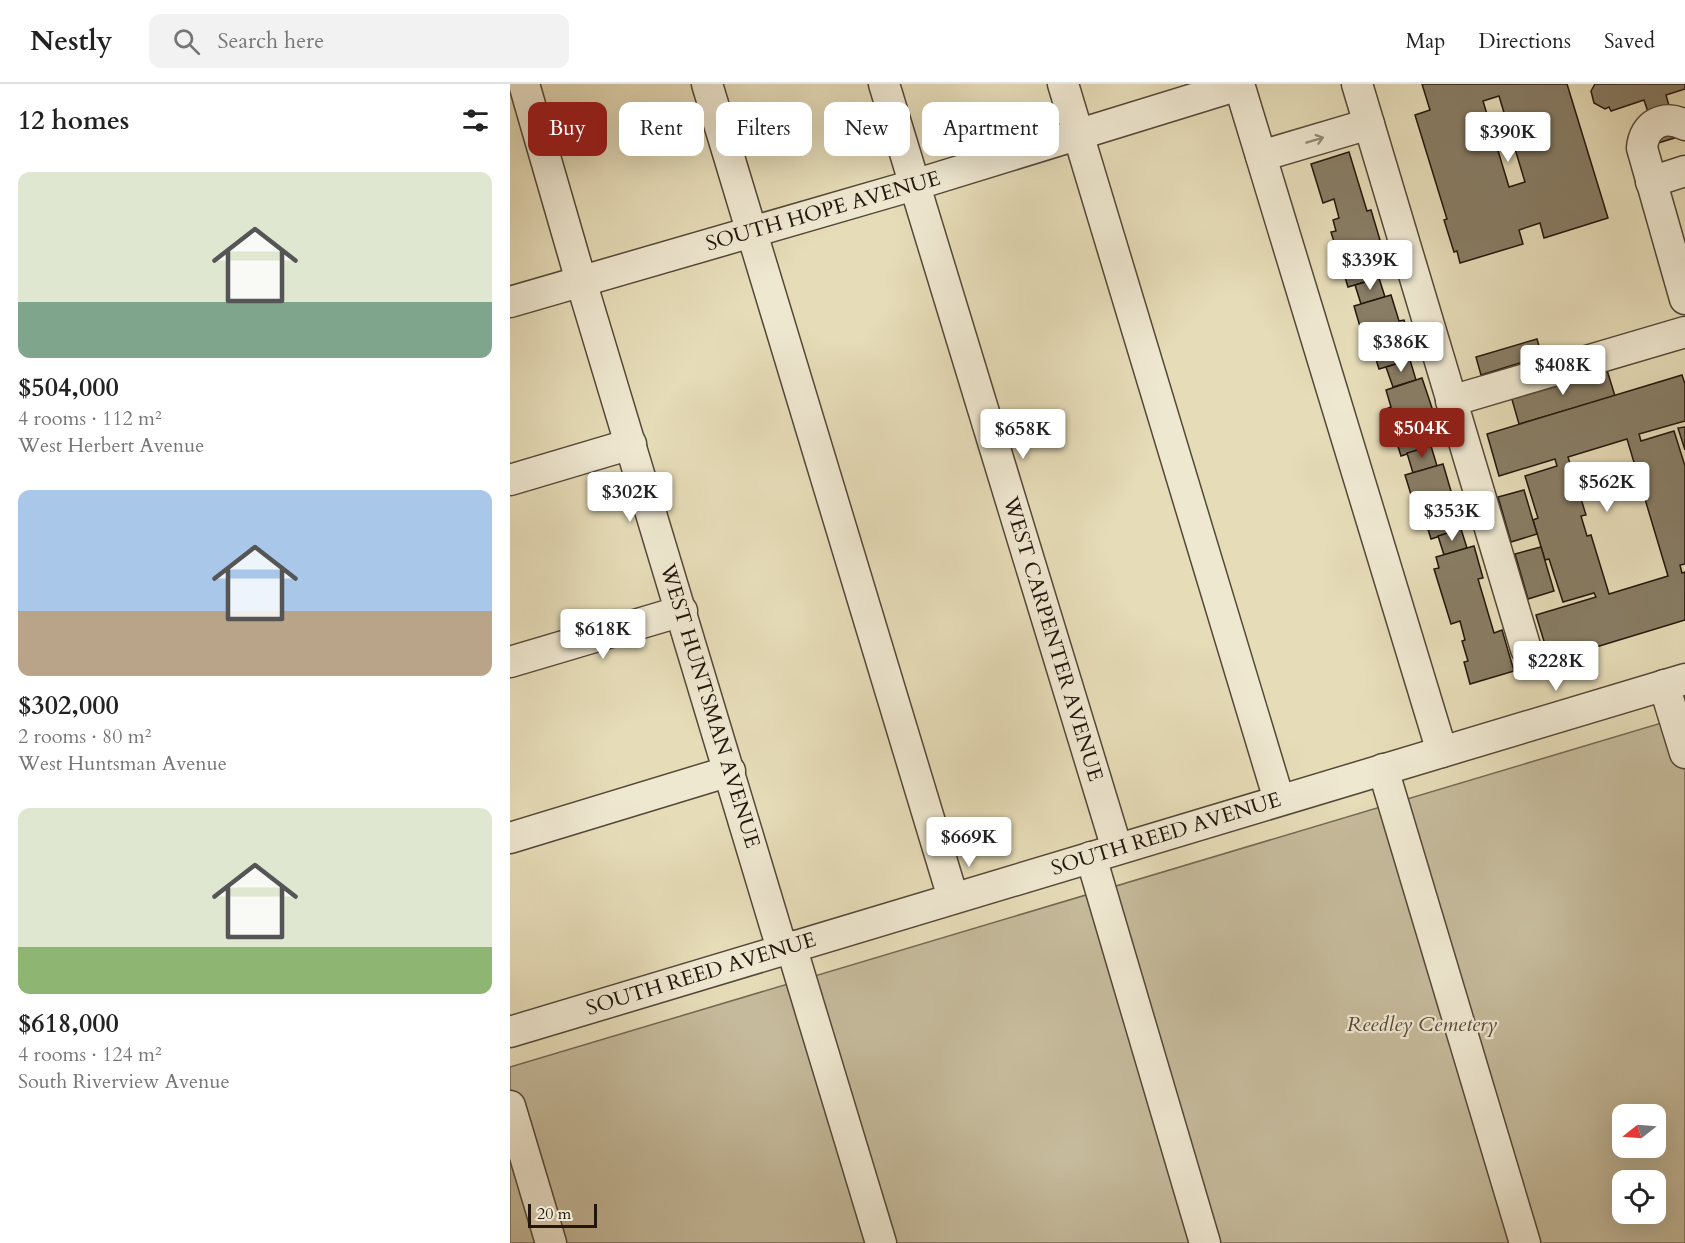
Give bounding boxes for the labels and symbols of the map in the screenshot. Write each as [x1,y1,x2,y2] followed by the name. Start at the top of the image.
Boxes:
[1466,112,1550,163] pin: $390K
[1305,134,1324,145] one-way arrow
[702,164,944,258] street label: SOUTH HOPE AVENUE
[1328,240,1412,291] pin: $339K
[1359,322,1443,373] pin: $386K
[1521,345,1605,396] pin: $408K
[1380,408,1464,459] pin: $504K
[981,409,1065,460] pin: $658K
[1565,462,1649,513] pin: $562K
[588,472,672,523] pin: $302K
[1410,491,1494,542] pin: $353K
[996,492,1110,785] street label: WEST CARPENTER AVENUE
[653,559,767,852] street label: WEST HUNTSMAN AVENUE
[561,609,645,660] pin: $618K
[1514,641,1598,692] pin: $228K
[1048,785,1285,883] street label: SOUTH REED AVENUE
[927,817,1011,868] pin: $669K
[583,925,820,1023] street label: SOUTH REED AVENUE
[1347,1010,1497,1039] park label: Reedley Cemetery
[1612,1104,1666,1158] north arrow
[528,1201,597,1228] scale bar

